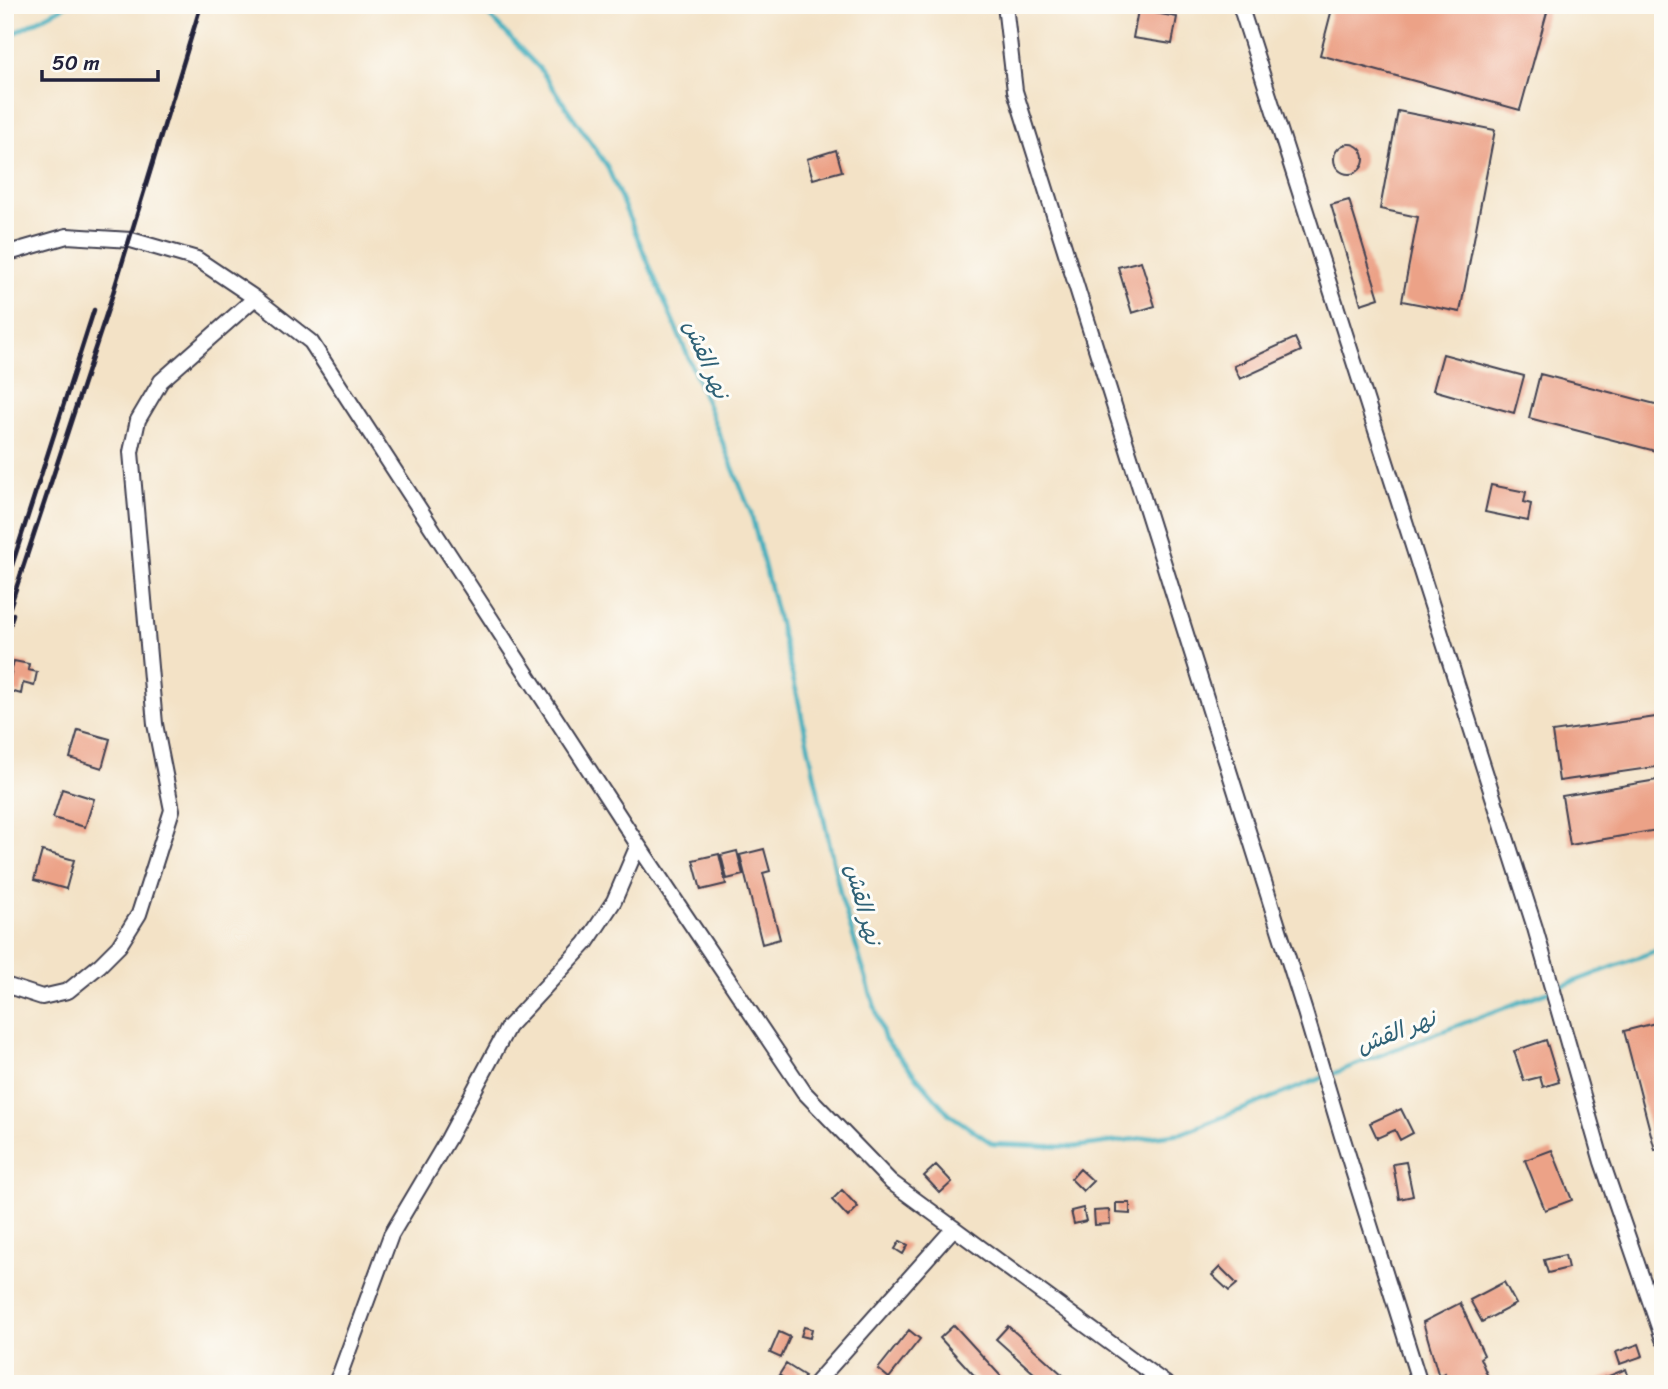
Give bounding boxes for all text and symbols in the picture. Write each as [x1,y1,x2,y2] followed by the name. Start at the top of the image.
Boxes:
[42,38,158,82] scale bar
[52,44,100,82] text: 50 m
[671,313,742,407] water label: نهر القش
[832,859,894,952] water label: نهر القش
[1350,997,1444,1066] water label: نهر القش

